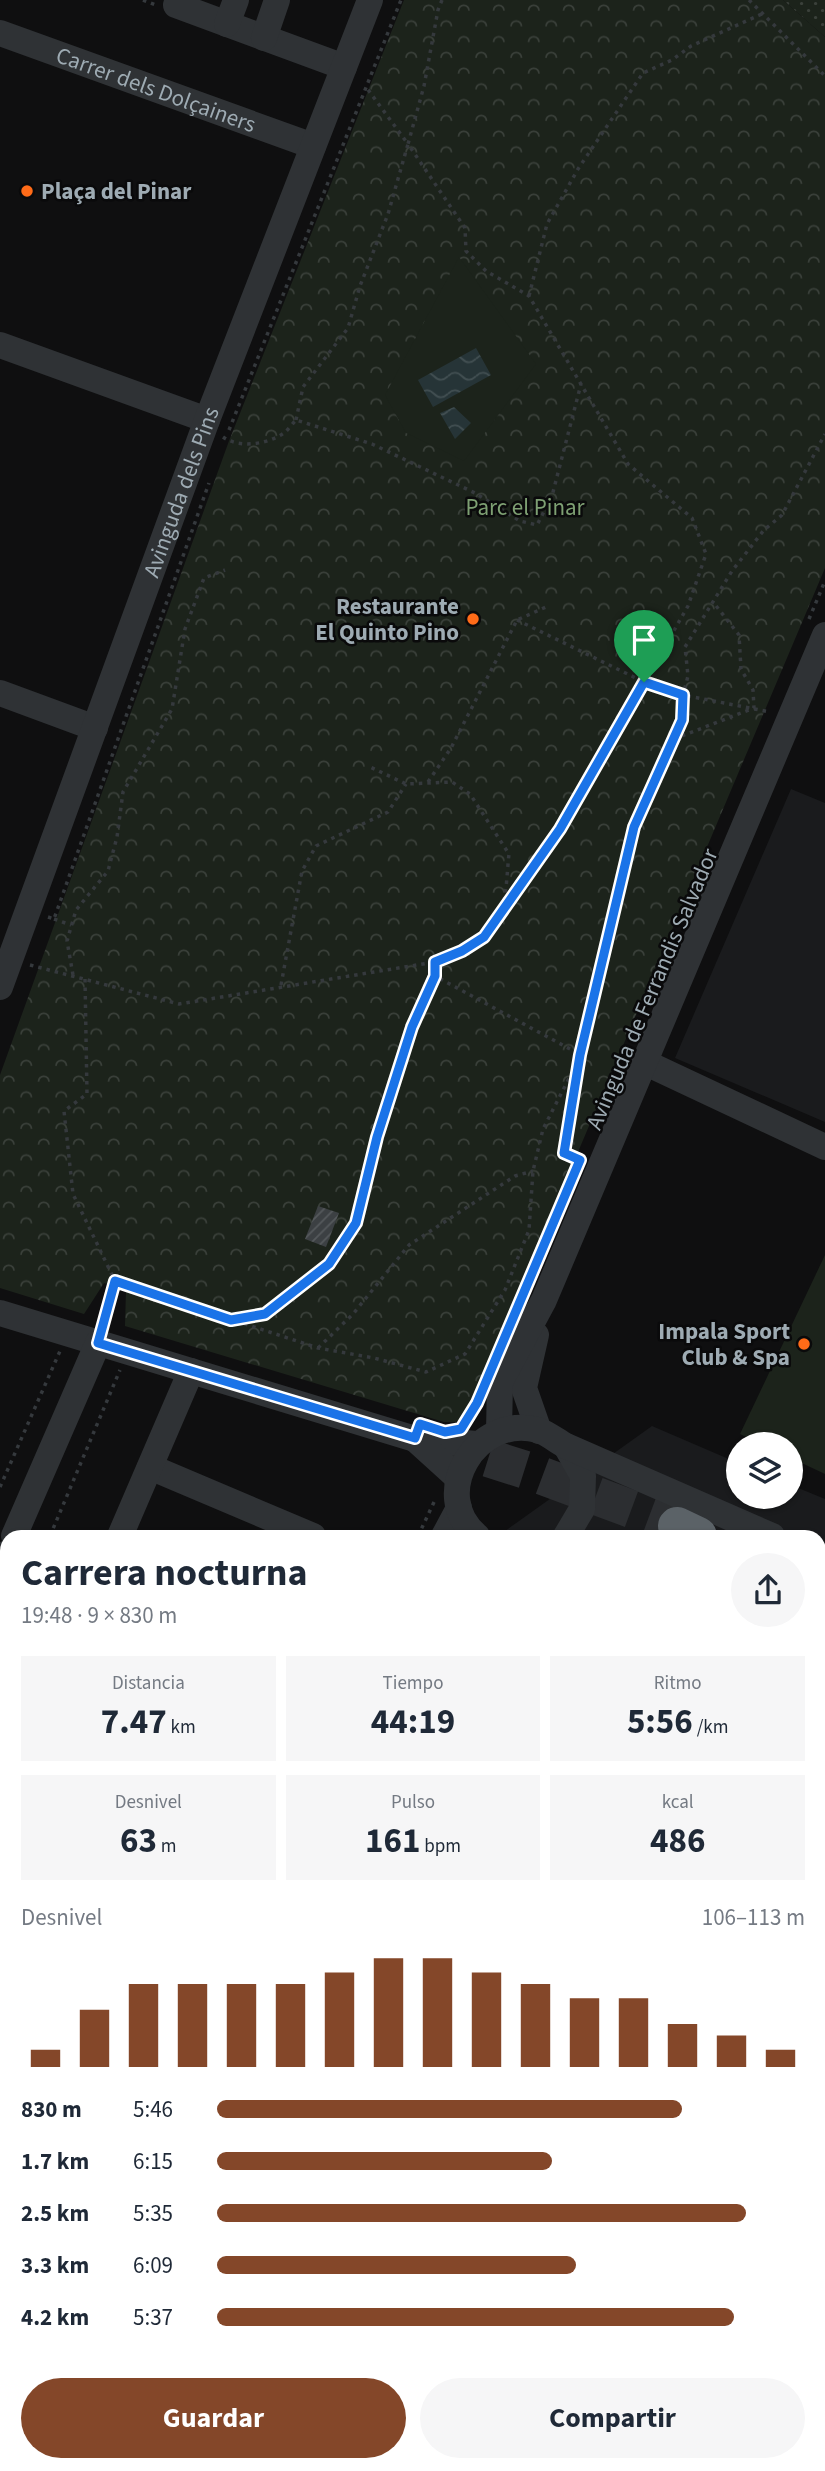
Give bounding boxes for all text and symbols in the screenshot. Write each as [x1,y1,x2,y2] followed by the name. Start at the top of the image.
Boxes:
[52,38,261,141] street label: Carrer dels Dolçainers
[41,175,192,208] place label: Plaça del Pinar
[19,183,35,199] marker: Plaça del Pinar
[134,402,227,582] street label: Avinguda dels Pins
[465,491,586,524] park label: Parc el Pinar
[315,590,459,649] place label: Restaurante El Quinto Pino
[614,610,674,682] pin
[465,611,481,627] marker: Restaurante El Quinto Pino
[625,621,663,659] icon: arrive
[578,842,727,1135] street label: Avinguda de Ferrandis Salvador
[658,1315,790,1374] place label: Impala Sport Club & Spa
[796,1336,812,1352] marker: Impala Sport Club & Spa
[726,1432,803,1509] map controls
[726,1432,803,1509] button: layers
[21,1546,308,1600] text: Carrera nocturna
[731,1553,805,1627] button: share
[21,1599,177,1632] text: 19:48 · 9 × 830 m
[112,1670,185,1697] text: Distancia
[383,1670,443,1697] text: Tiempo
[654,1670,702,1697] text: Ritmo
[101,1697,167,1747] text: 7.47
[371,1697,455,1747] text: 44:19
[627,1697,693,1747] text: 5:56
[167,1714,196,1741] text: km
[693,1714,728,1741] text: /km
[115,1789,182,1816] text: Desnivel
[391,1789,435,1816] text: Pulso
[662,1789,694,1816] text: kcal
[120,1816,157,1866] text: 63
[365,1816,420,1866] text: 161
[650,1816,705,1866] text: 486
[157,1833,177,1860] text: m
[420,1833,461,1860] text: bpm
[21,1901,102,1934] text: Desnivel
[702,1901,805,1934] text: 106–113 m
[21,2093,82,2126] text: 830 m
[133,2093,173,2126] text: 5:46
[21,2145,89,2178] text: 1.7 km
[133,2145,173,2178] text: 6:15
[21,2197,89,2230] text: 2.5 km
[133,2197,173,2230] text: 5:35
[21,2249,89,2282] text: 3.3 km
[133,2249,173,2282] text: 6:09
[21,2301,89,2334] text: 4.2 km
[133,2301,173,2334] text: 5:37
[21,2378,406,2458] button: Guardar
[420,2378,805,2458] button: Compartir

